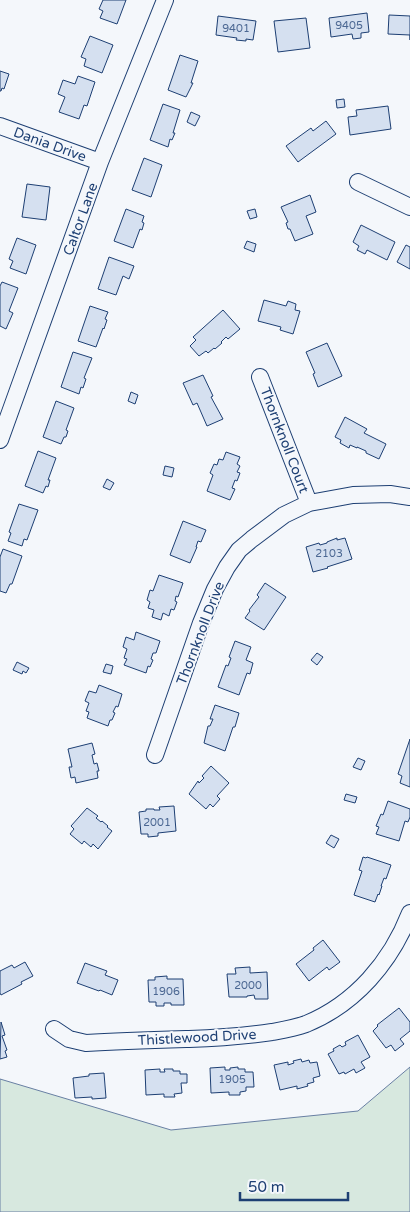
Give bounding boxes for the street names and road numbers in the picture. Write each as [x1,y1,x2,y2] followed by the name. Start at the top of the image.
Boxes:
[11,123,89,166] street label: Dania Drive
[59,180,102,258] street label: Caltor Lane
[257,385,313,496] street label: Thornknoll Court
[173,579,228,687] street label: Thornknoll Drive
[137,1026,257,1049] street label: Thistlewood Drive

